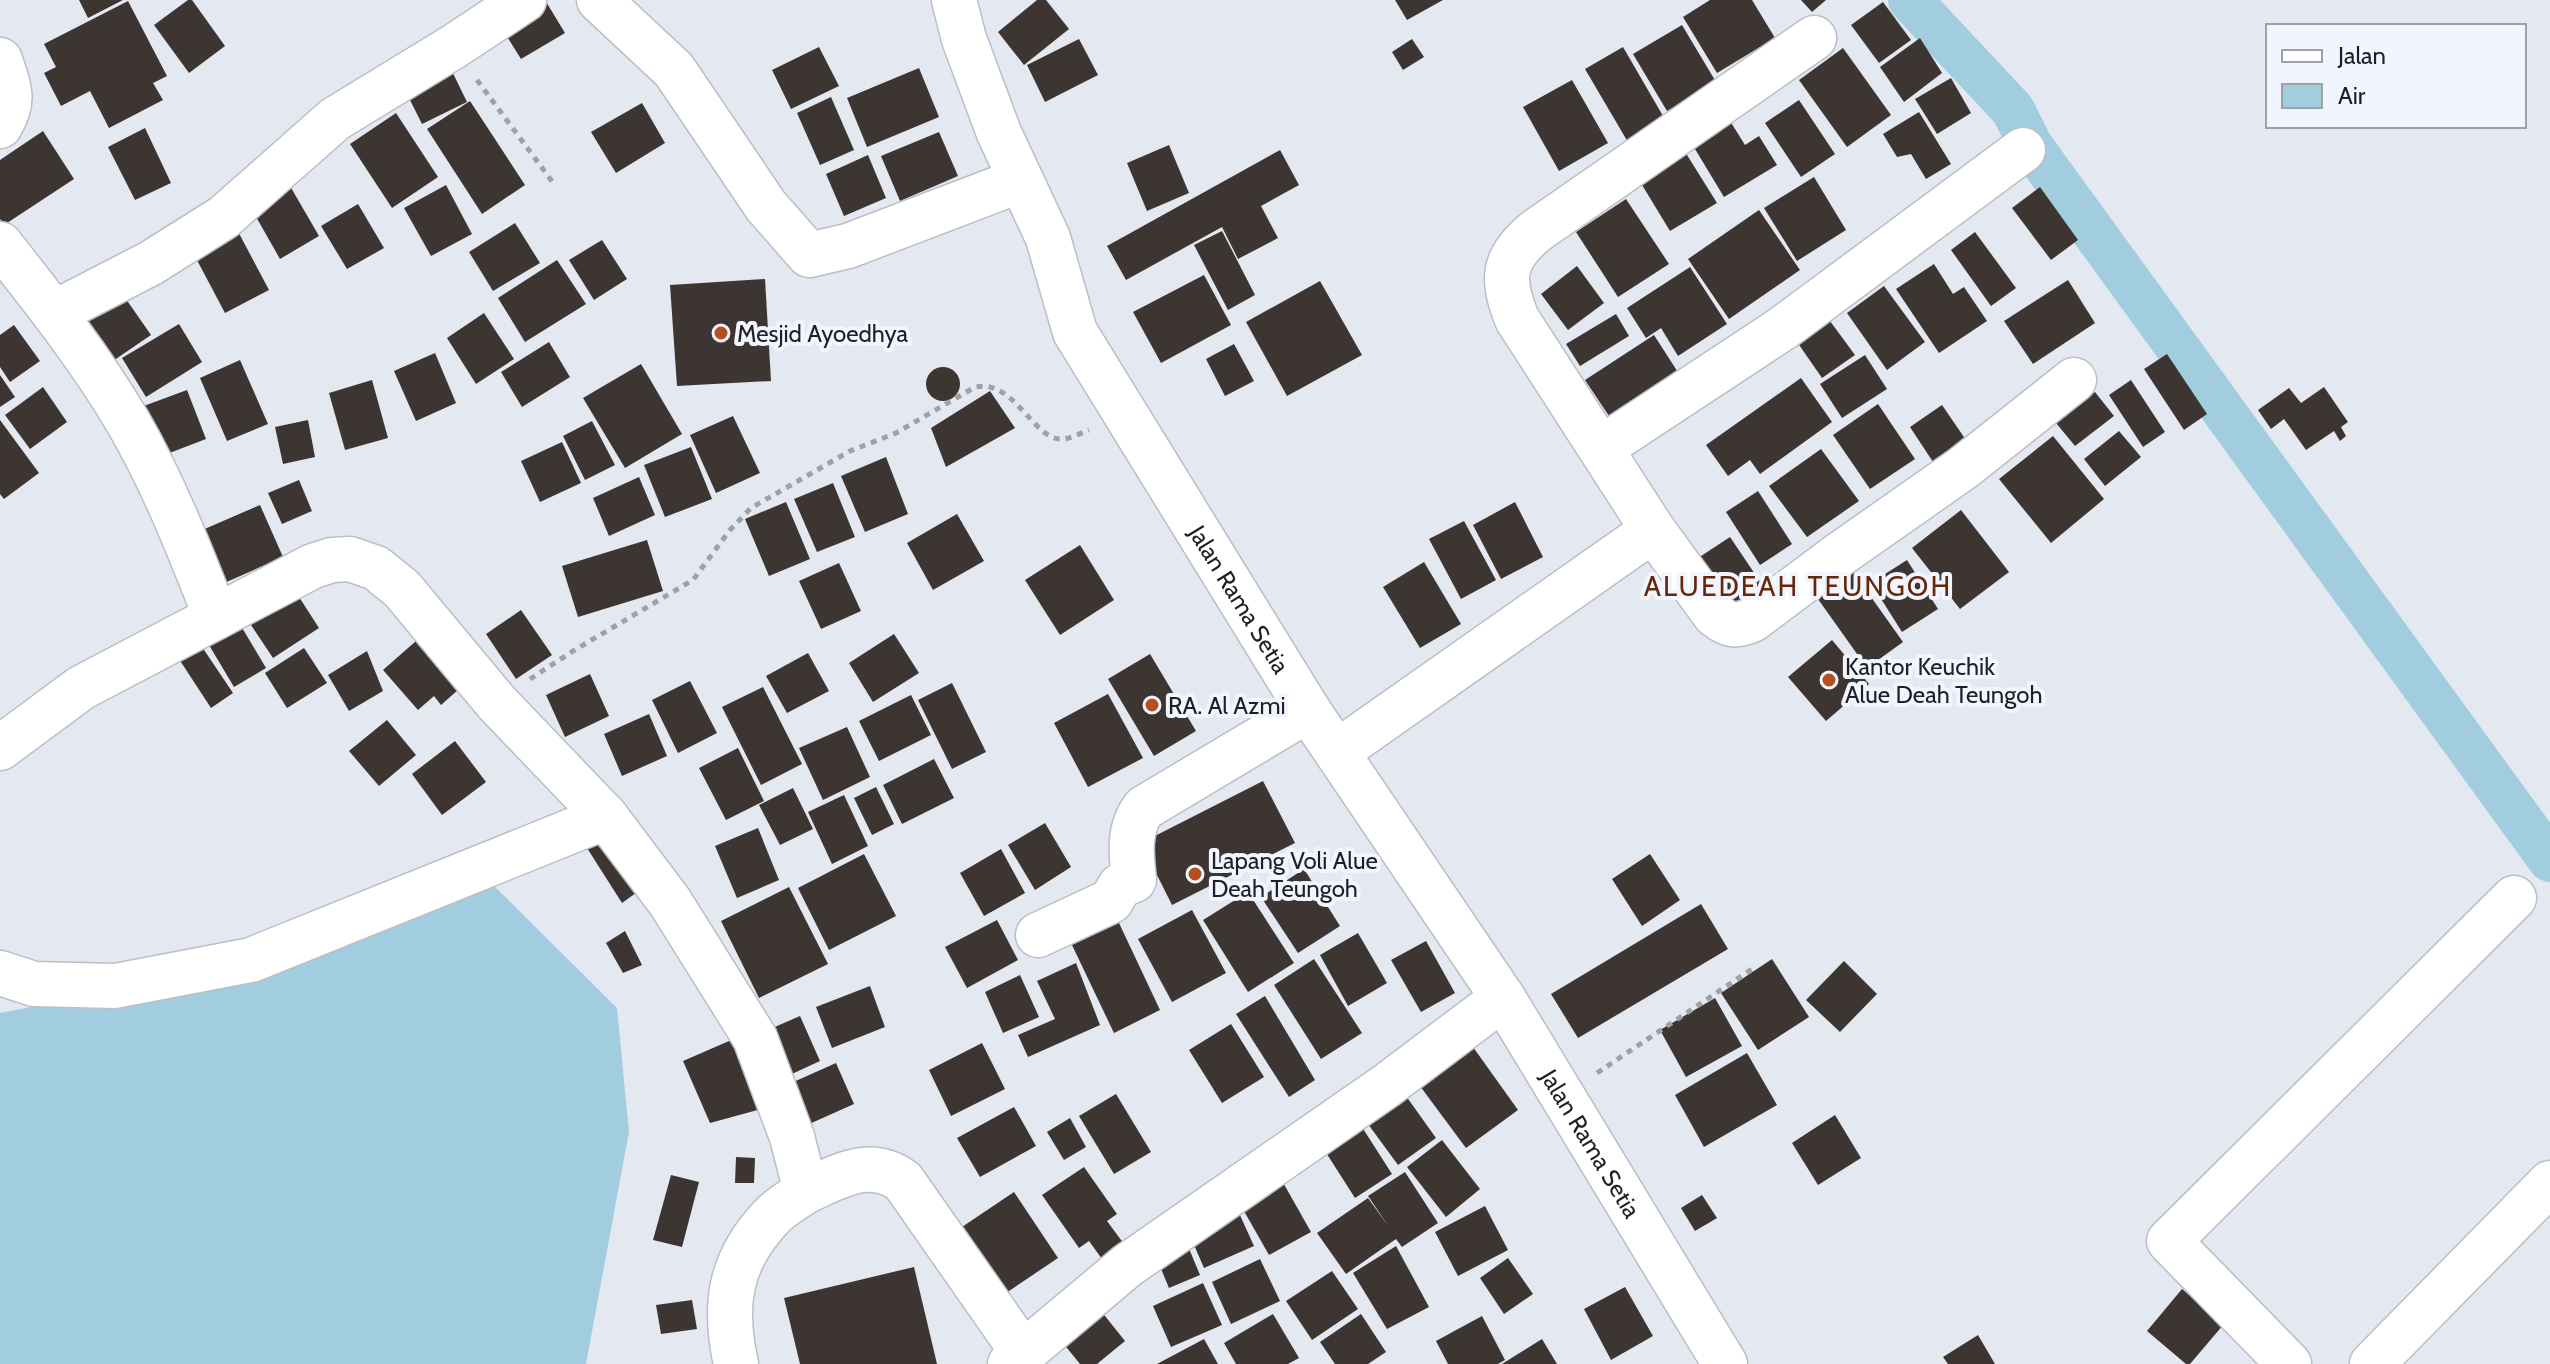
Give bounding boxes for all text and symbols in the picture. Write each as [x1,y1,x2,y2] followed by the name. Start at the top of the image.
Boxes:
[2266,24,2526,128] legend
[2337,41,2386,70] text: Jalan
[2338,81,2366,110] text: Air
[737,319,909,348] place label: Mesjid Ayoedhya
[712,324,730,342] marker: Mesjid Ayoedhya
[1183,519,1296,679] street label: Jalan Rama Setia
[1644,569,1952,603] district label: ALUEDEAH TEUNGOH
[1845,652,2042,709] place label: Kantor Keuchik Alue Deah Teungoh
[1820,671,1838,689] marker: Kantor Keuchik Alue Deah Teungoh
[1168,691,1286,720] place label: RA. Al Azmi
[1143,696,1161,714] marker: RA. Al Azmi
[1211,846,1378,903] place label: Lapang Voli Alue Deah Teungoh
[1186,865,1204,883] marker: Lapang Voli Alue Deah Teungoh
[1535,1063,1647,1223] street label: Jalan Rama Setia

